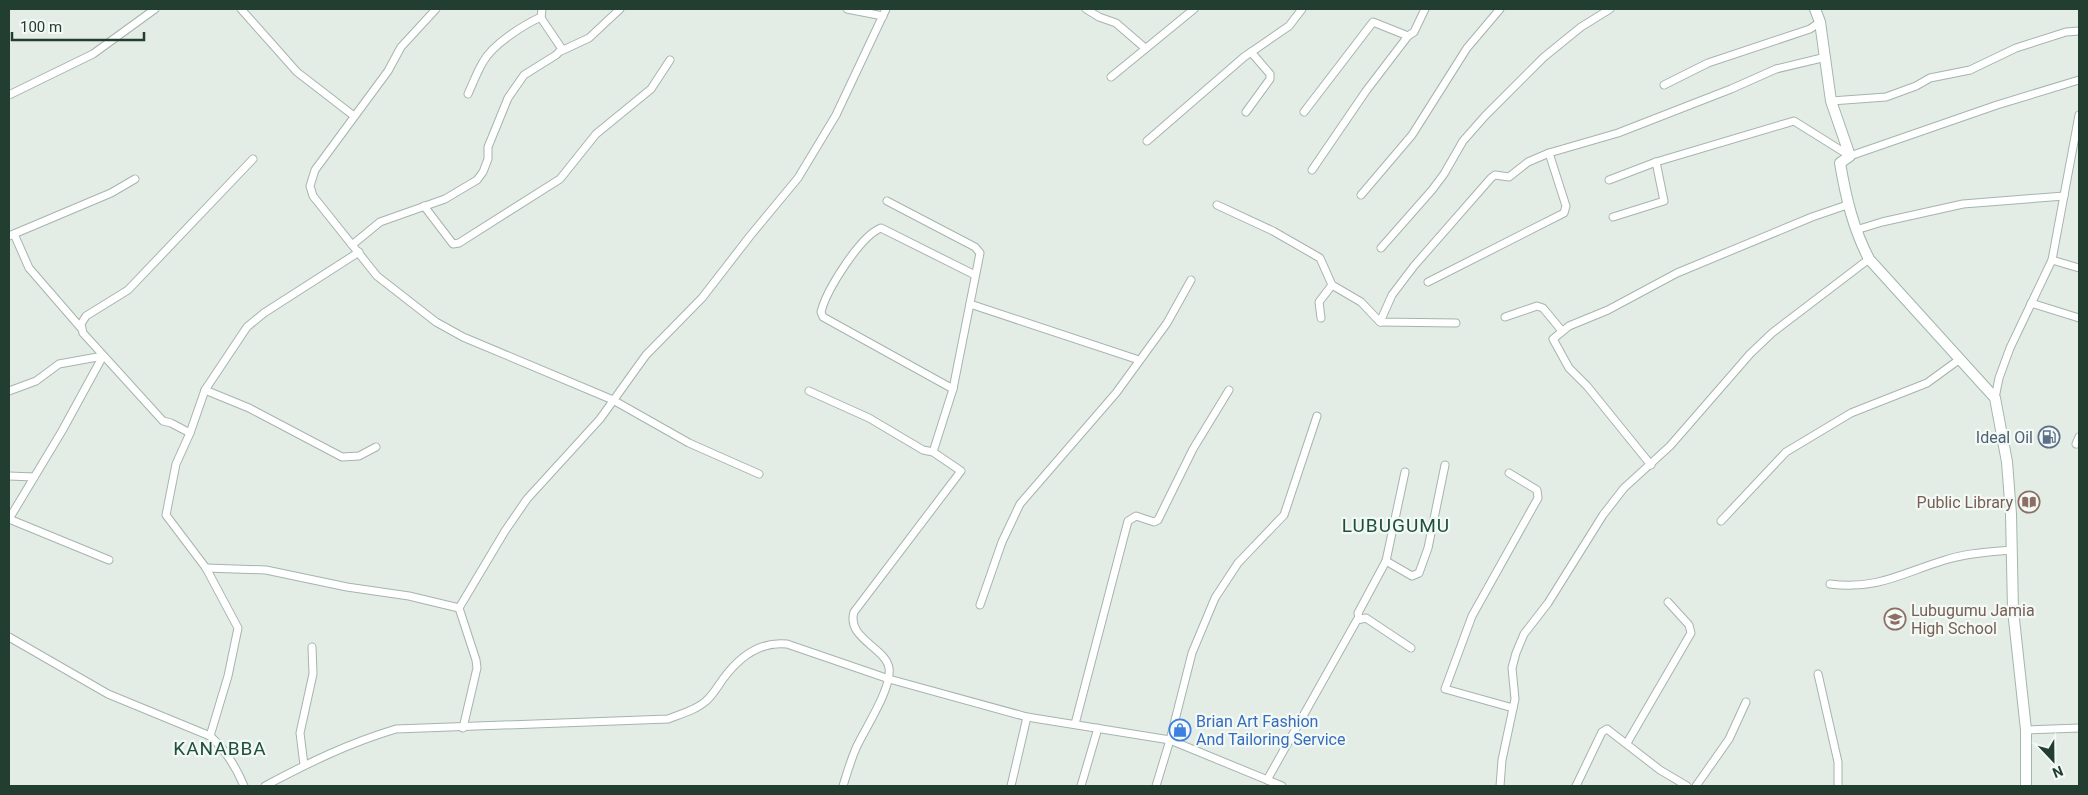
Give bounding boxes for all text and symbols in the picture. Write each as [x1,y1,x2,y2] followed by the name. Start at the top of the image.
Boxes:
[12,10,145,42] scale bar
[20,18,62,36] text: 100 m
[2037,425,2061,449] fuel station icon: Ideal Oil
[1976,428,2033,447] place label: Ideal Oil
[2017,490,2041,514] library icon: Public Library
[1917,493,2013,512] place label: Public Library
[1342,514,1450,537] district label: LUBUGUMU
[1911,601,2035,638] place label: Lubugumu Jamia High School
[1883,607,1907,631] school or university icon: Lubugumu Jamia High School
[1196,712,1345,749] place label: Brian Art Fashion And Tailoring Service
[1168,718,1192,742] shop icon: Brian Art Fashion And Tailoring Service
[2028,735,2078,785] north arrow
[173,737,267,760] district label: KANABBA
[2050,763,2065,781] text: N

